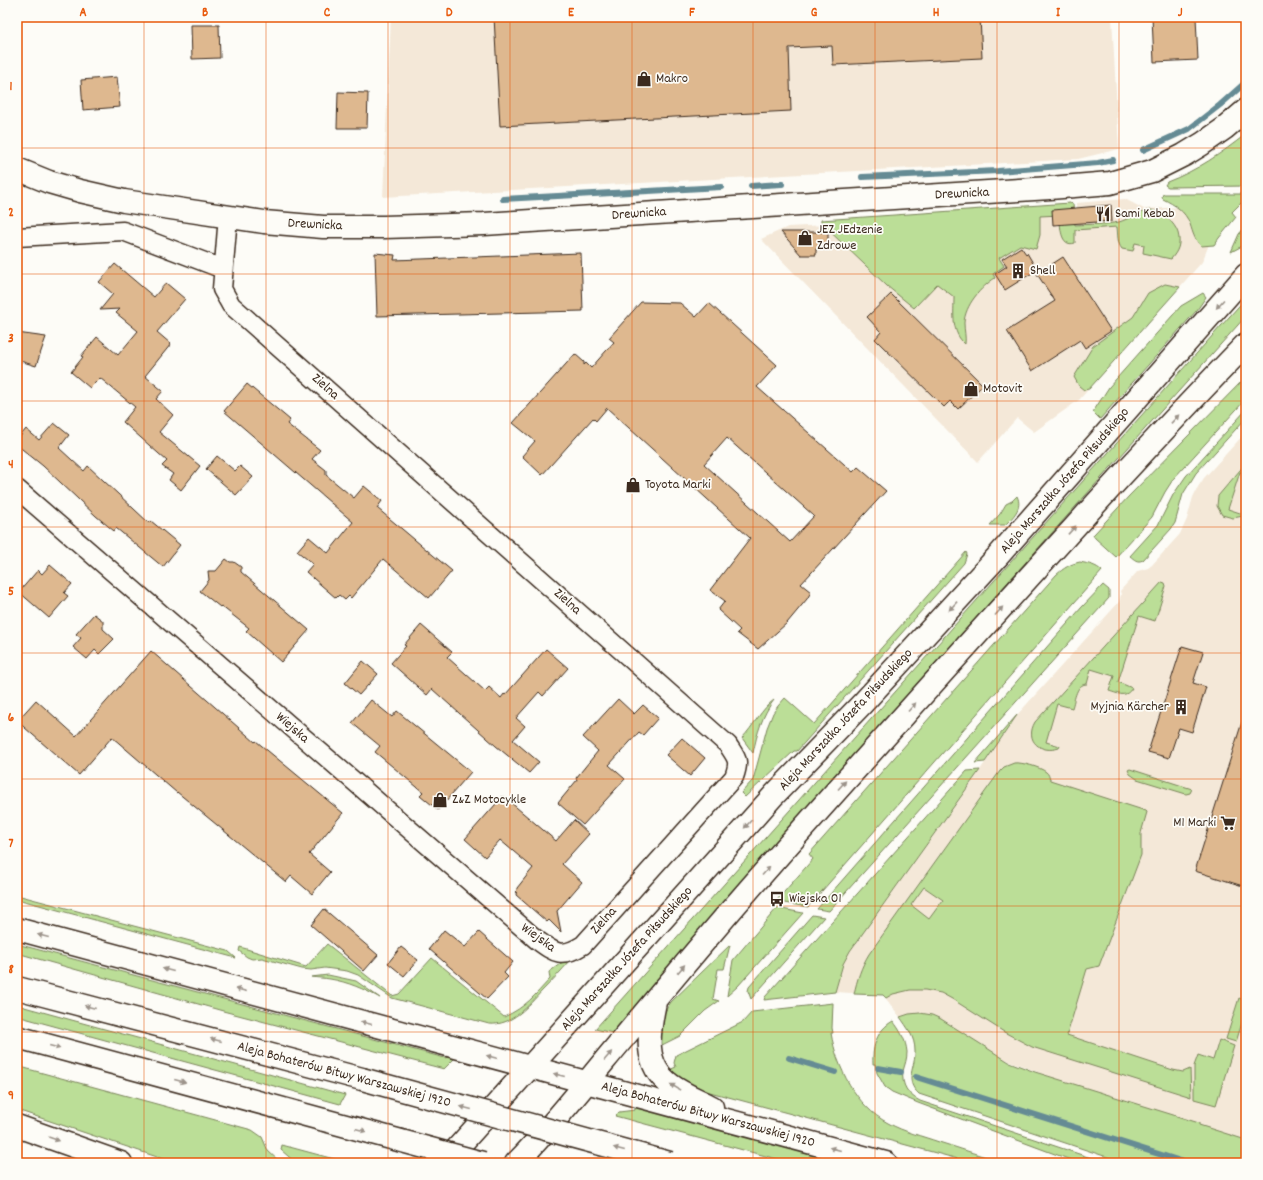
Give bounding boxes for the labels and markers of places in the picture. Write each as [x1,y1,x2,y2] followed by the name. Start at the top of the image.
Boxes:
[656,69,688,89] place label: Makro
[635,70,653,88] shop icon: Makro
[1115,204,1174,224] place label: Sami Kebab
[1094,205,1112,223] restaurant icon: Sami Kebab
[817,220,883,256] place label: JEZ JEdzenie Zdrowe
[796,229,814,247] shop icon: JEZ JEdzenie Zdrowe
[1030,261,1056,281] place label: Shell
[1009,262,1027,280] building icon: Shell
[983,379,1022,399] place label: Motovit
[962,380,980,398] shop icon: Motovit
[645,475,711,495] place label: Toyota Marki
[624,476,642,494] shop icon: Toyota Marki
[1091,697,1170,717] place label: Myjnia Kärcher
[1172,698,1190,716] building icon: Myjnia Kärcher
[452,790,526,810] place label: Z&Z Motocykle
[431,791,449,809] shop icon: Z&Z Motocykle
[1173,813,1216,833] place label: M1 Marki
[1219,814,1237,832] supermarket icon: M1 Marki
[789,889,842,909] place label: Wiejska 01
[768,890,786,908] bus stop icon: Wiejska 01

